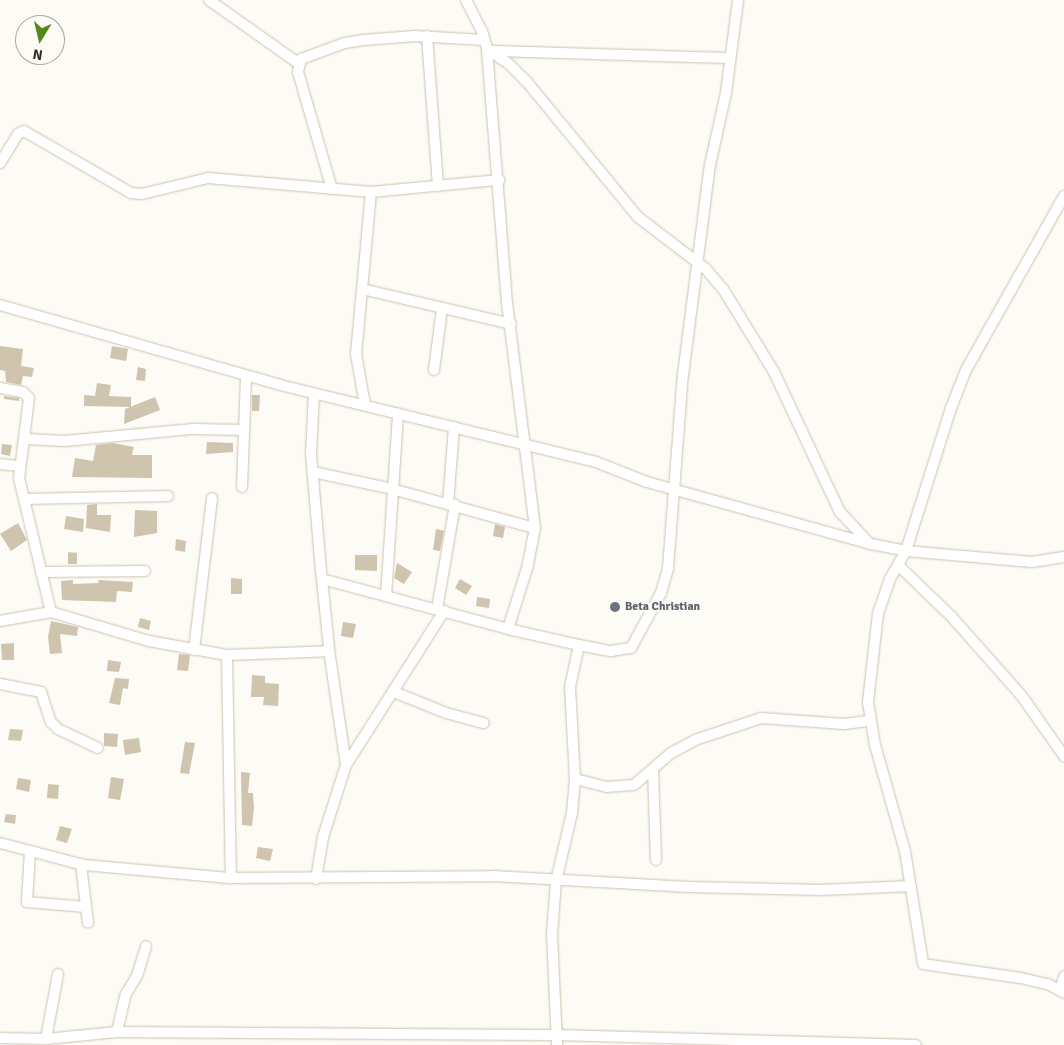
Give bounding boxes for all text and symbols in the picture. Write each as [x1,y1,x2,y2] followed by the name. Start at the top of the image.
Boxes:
[15,15,65,65] north arrow
[32,45,44,63] text: N
[625,600,700,614] place label: Beta Christian
[609,601,621,613] marker: Beta Christian

